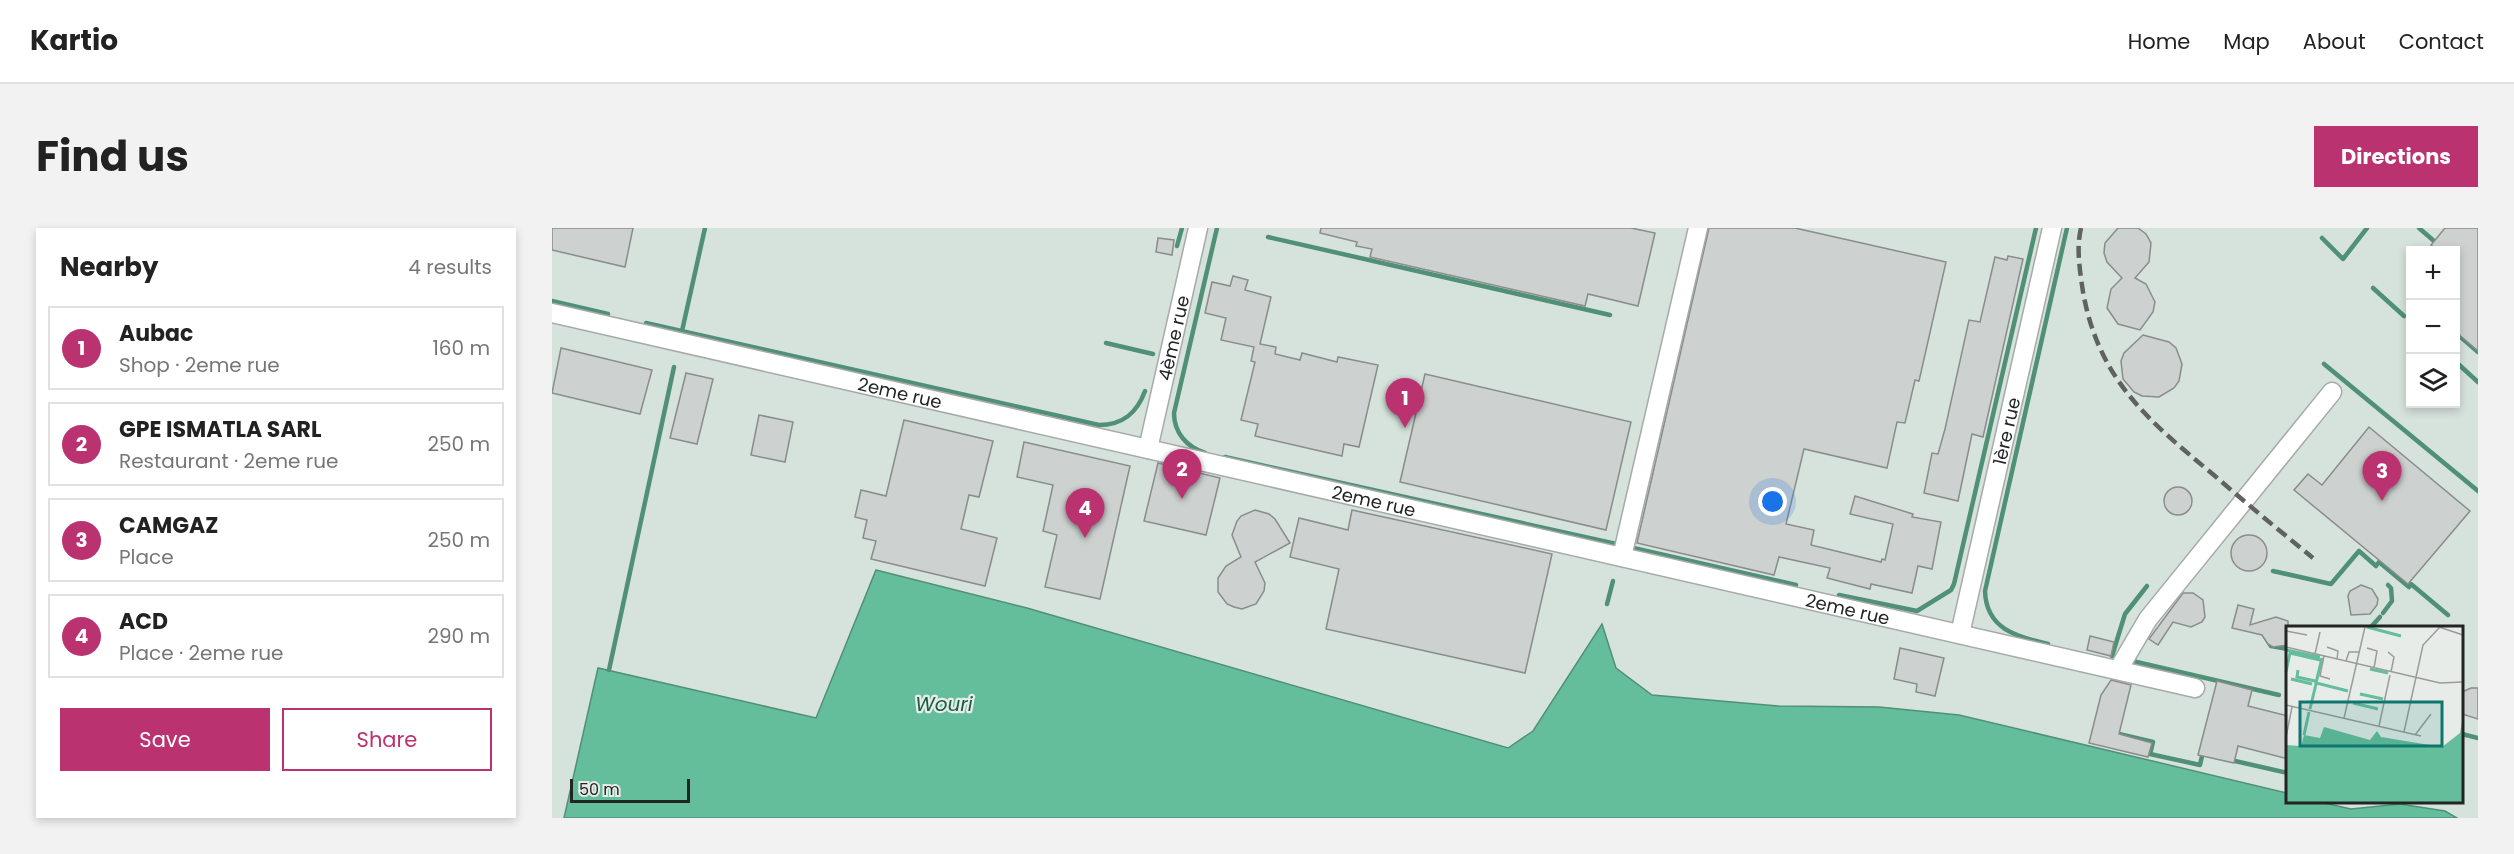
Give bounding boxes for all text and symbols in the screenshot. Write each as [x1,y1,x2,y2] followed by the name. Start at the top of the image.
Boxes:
[30,21,118,60] text: Kartio
[2128,27,2190,56] text: Home
[2223,27,2270,56] text: Map
[2303,27,2366,56] text: About
[2399,27,2484,56] text: Contact
[2314,126,2478,187] button: Directions
[36,127,189,186] text: Find us
[2406,246,2460,408] map controls
[2406,246,2460,300] button: +
[60,249,158,285] text: Nearby
[408,253,492,281] text: 4 results
[1151,293,1195,383] street label: 4ème rue
[2406,300,2460,354] button: −
[119,318,193,349] text: Aubac
[78,334,85,362] text: 1
[432,334,490,362] text: 160 m
[119,351,280,379] text: Shop · 2eme rue
[2406,354,2460,408] button: layers
[856,371,945,414] street label: 2eme rue
[1386,378,1424,428] pin: 1
[1986,395,2026,468] street label: 1ère rue
[119,414,321,445] text: GPE ISMATLA SARL
[76,430,87,458] text: 2
[427,430,490,458] text: 250 m
[119,447,338,475] text: Restaurant · 2eme rue
[1162,450,1202,499] pin: 2
[2362,452,2402,501] pin: 3
[1329,479,1418,522] street label: 2eme rue
[1758,487,1787,516] your location
[1066,488,1104,538] pin: 4
[119,510,218,541] text: CAMGAZ
[75,526,88,554] text: 3
[427,526,490,554] text: 250 m
[119,543,174,571] text: Place
[1803,587,1892,630] street label: 2eme rue
[119,606,168,637] text: ACD
[75,622,88,650] text: 4
[427,622,490,650] text: 290 m
[2286,626,2463,803] inset map
[119,639,283,667] text: Place · 2eme rue
[915,690,974,718] water label: Wouri
[60,708,270,771] button: Save
[282,708,492,771] button: Share
[570,776,690,804] scale bar
[579,778,620,801] text: 50 m

